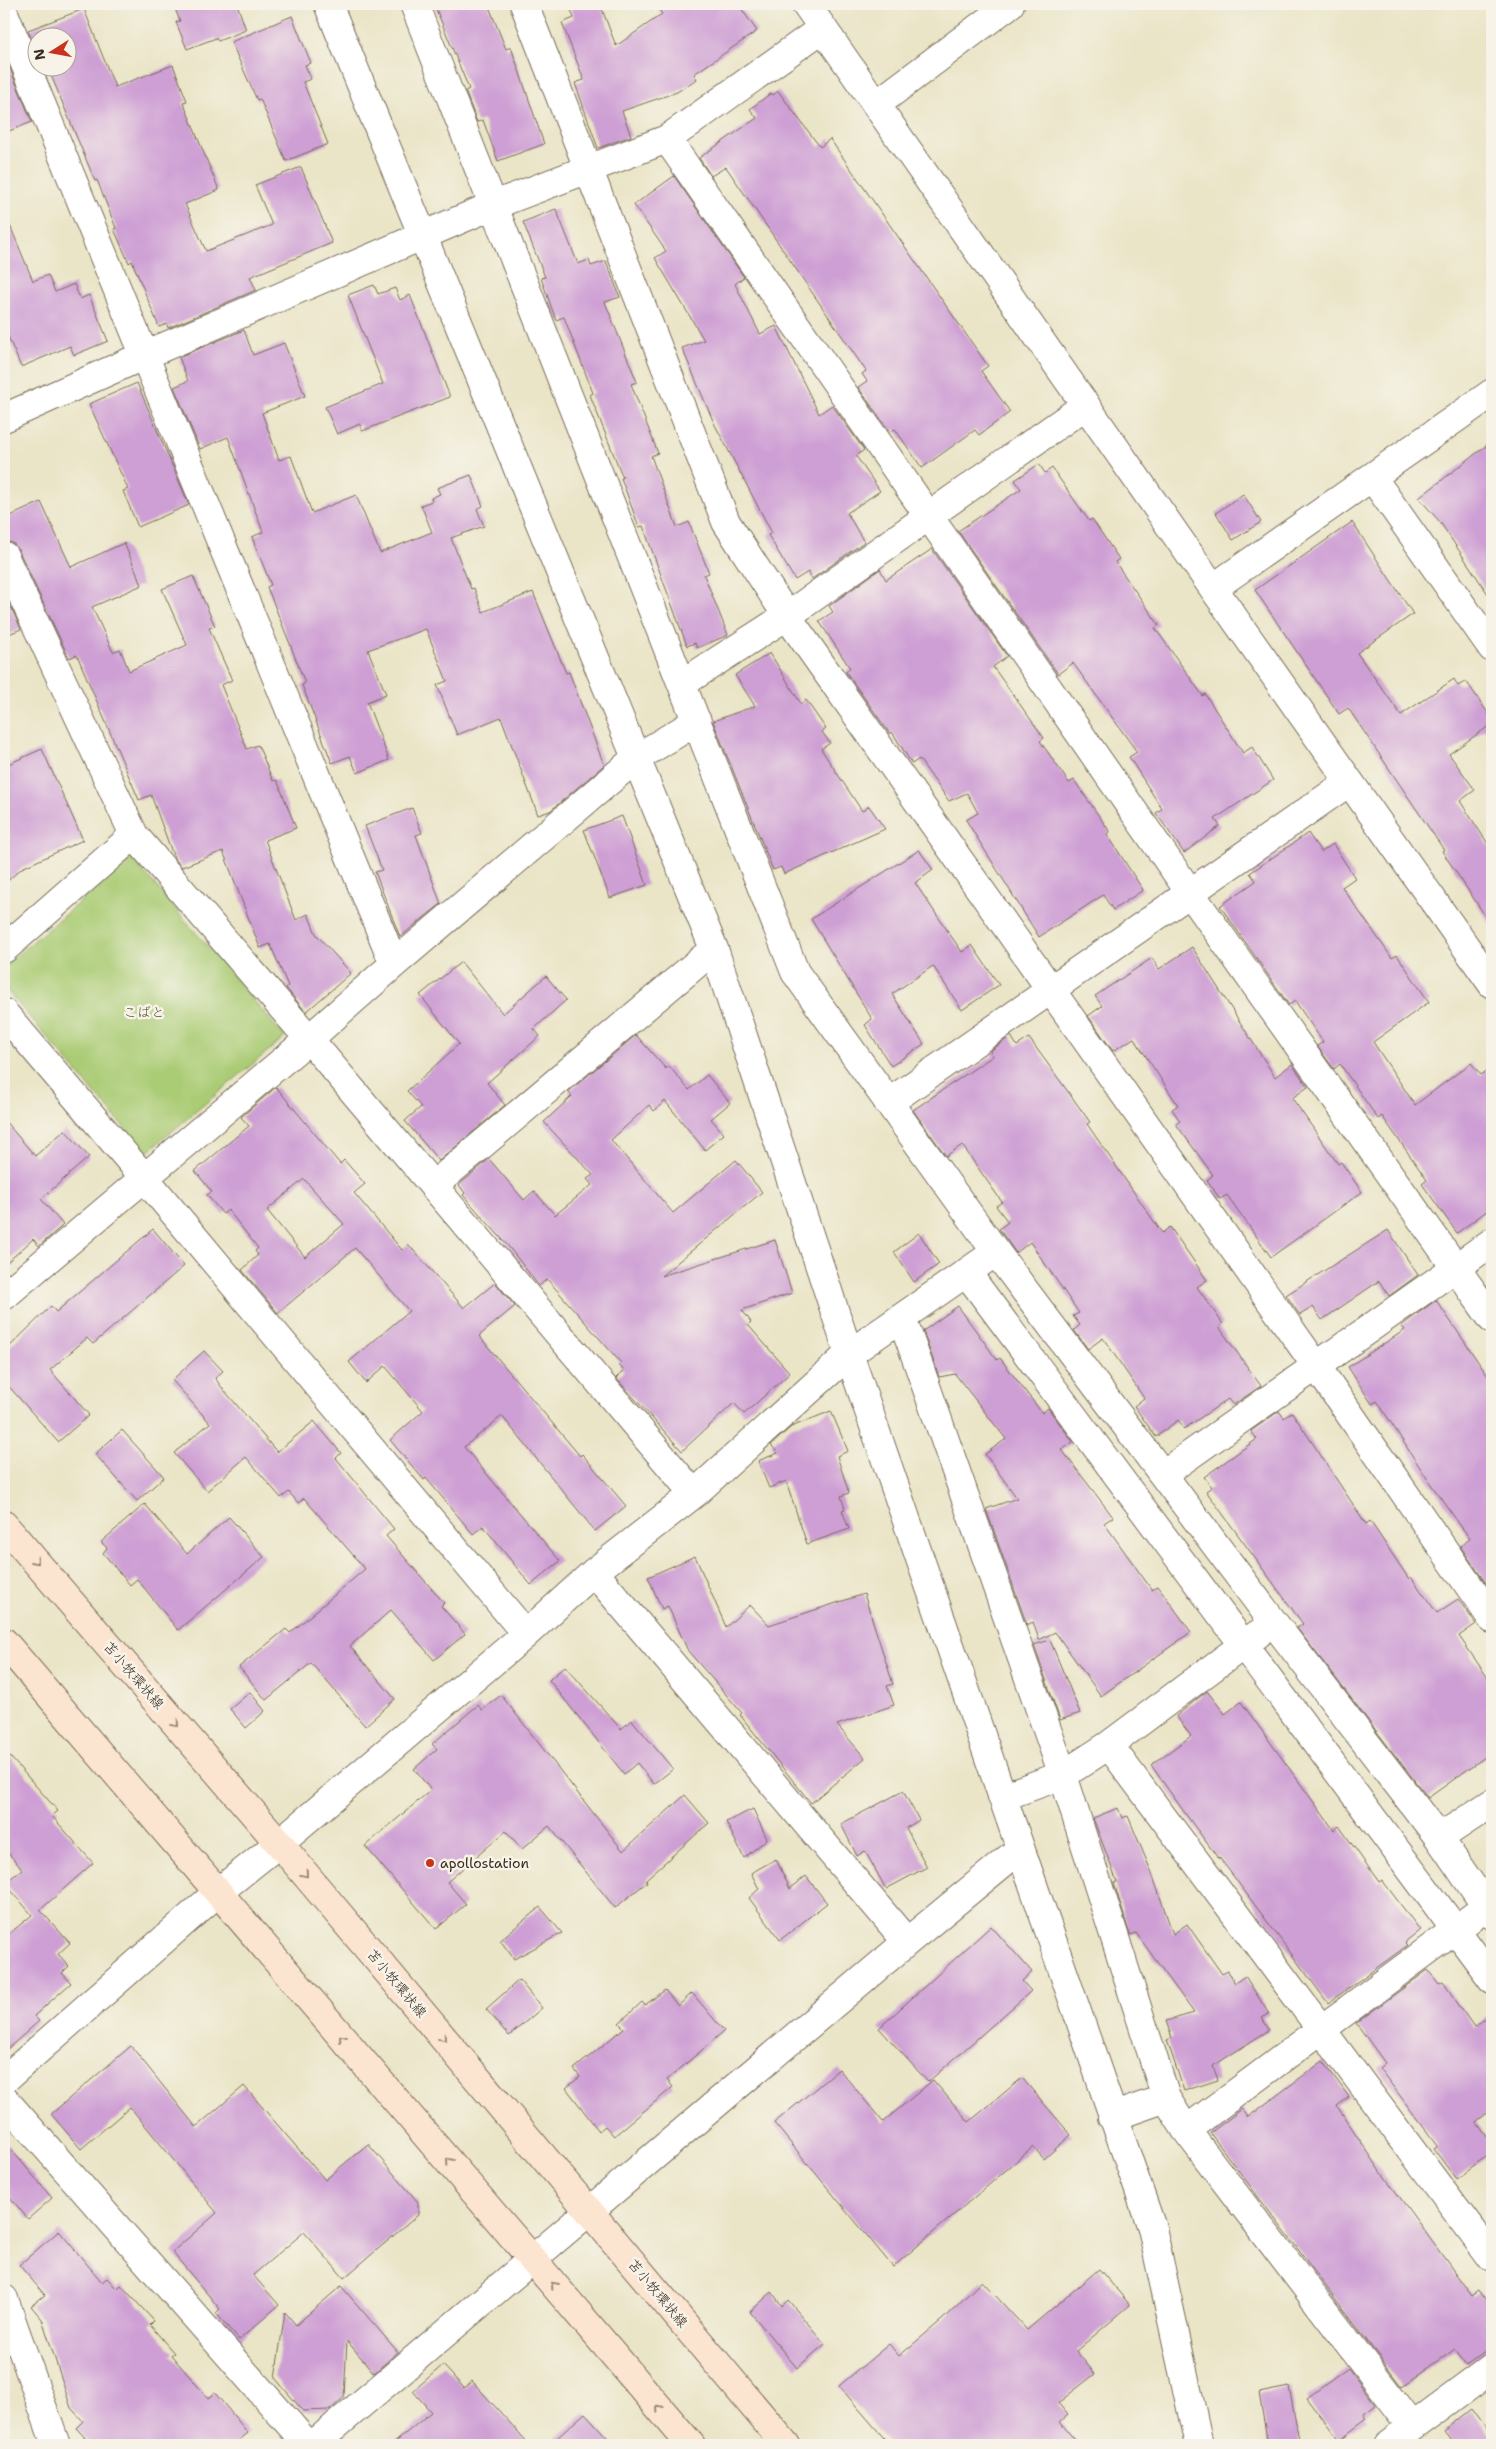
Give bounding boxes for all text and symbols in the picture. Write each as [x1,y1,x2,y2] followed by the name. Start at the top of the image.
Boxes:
[28,28,78,78] north arrow
[29,47,49,62] text: N
[123,1003,165,1021] park label: こばと
[30,1556,39,1565] one-way arrow
[100,1637,168,1713] street label: 苫小牧環状線
[170,1719,179,1728] one-way arrow
[440,1854,530,1872] place label: apollostation
[424,1857,436,1869] marker: apollostation
[299,1868,308,1877] one-way arrow
[363,1945,431,2021] street label: 苫小牧環状線
[438,2033,447,2042] one-way arrow
[340,2035,348,2044] one-way arrow
[446,2157,455,2166] one-way arrow
[624,2255,692,2331] street label: 苫小牧環状線
[551,2281,560,2290] one-way arrow
[656,2405,665,2414] one-way arrow

